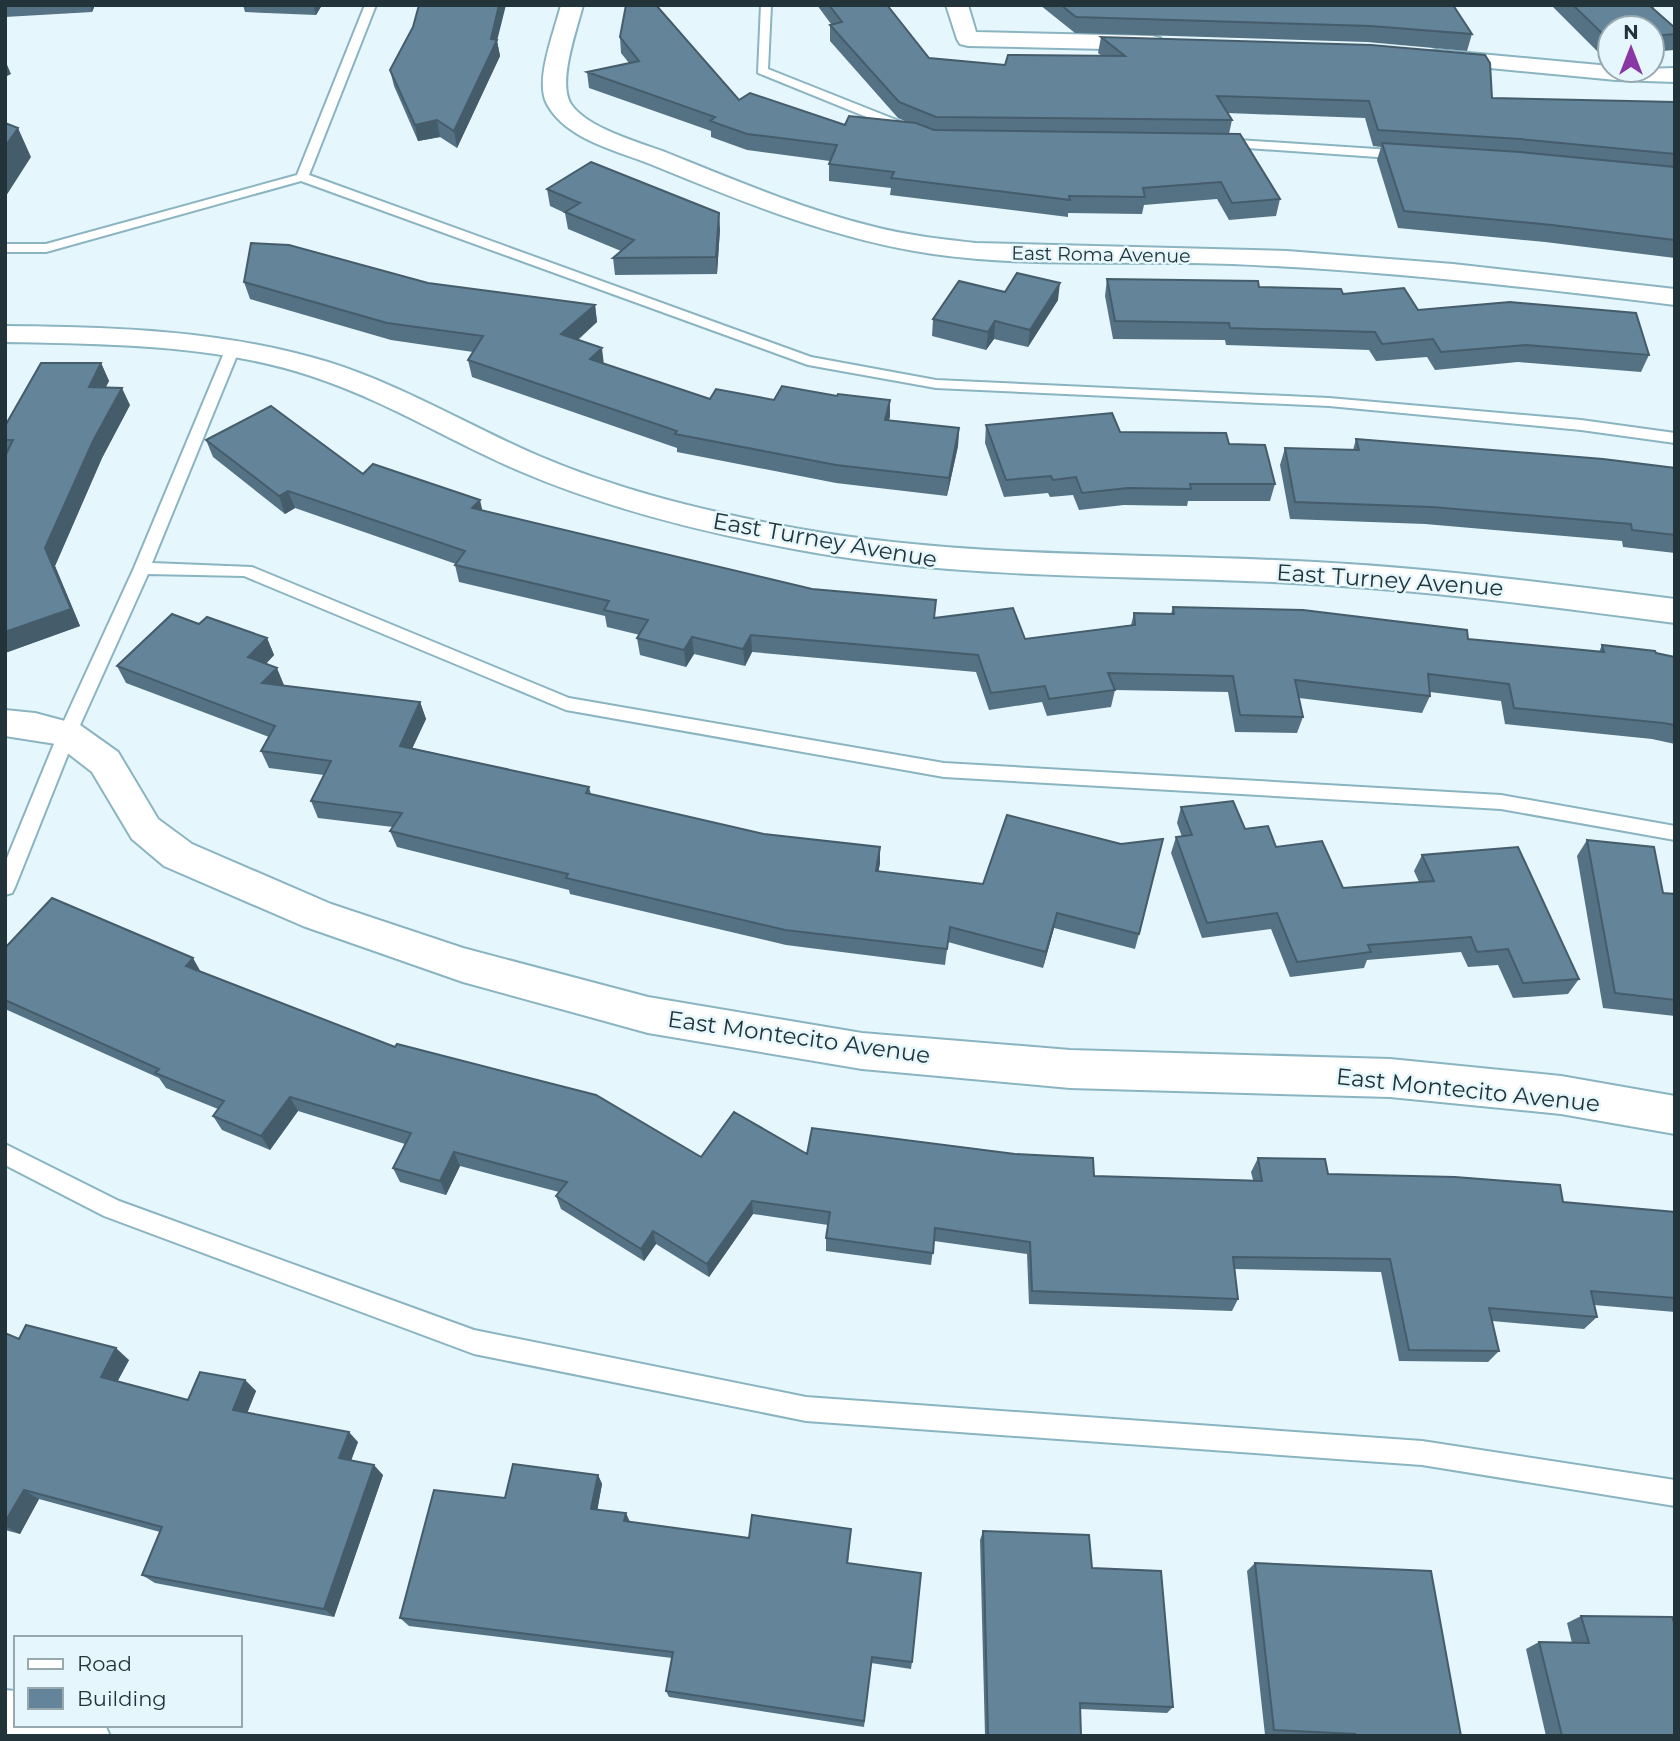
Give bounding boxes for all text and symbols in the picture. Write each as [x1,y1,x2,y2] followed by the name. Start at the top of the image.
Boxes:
[1596,14,1666,84] north arrow
[1623,21,1639,44] text: N
[1011,241,1191,268] street label: East Roma Avenue
[711,506,939,574] street label: East Turney Avenue
[1276,558,1504,602] street label: East Turney Avenue
[666,1005,932,1069] street label: East Montecito Avenue
[1335,1062,1601,1118] street label: East Montecito Avenue
[14,1636,242,1727] legend
[77,1651,132,1676] text: Road
[77,1686,167,1711] text: Building

